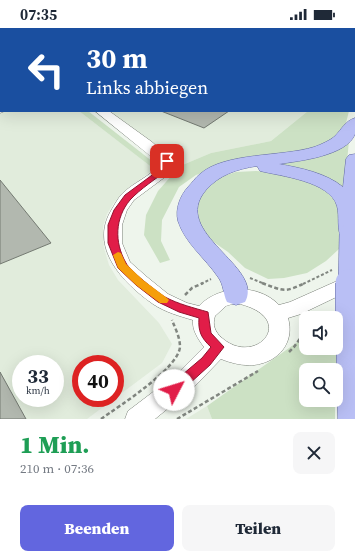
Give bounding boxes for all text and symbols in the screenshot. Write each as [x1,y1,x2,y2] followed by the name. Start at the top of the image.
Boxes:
[20,4,57,25] text: 07:35
[86,39,148,77] text: 30 m
[20,44,72,96] icon: left
[86,75,208,100] text: Links abbiegen
[150,144,184,178] pin
[156,150,178,172] icon: arrive
[299,311,343,407] map controls
[299,311,343,355] button: sound
[72,355,124,407] speed limit sign: 40
[27,362,49,390] text: 33
[299,363,343,407] button: search
[153,369,195,411] position arrow
[26,384,50,397] text: km/h
[20,428,89,461] text: 1 Min.
[293,432,335,474] button: close
[20,460,94,477] text: 210 m · 07:36
[20,505,174,551] button: Beenden
[182,505,335,551] button: Teilen

